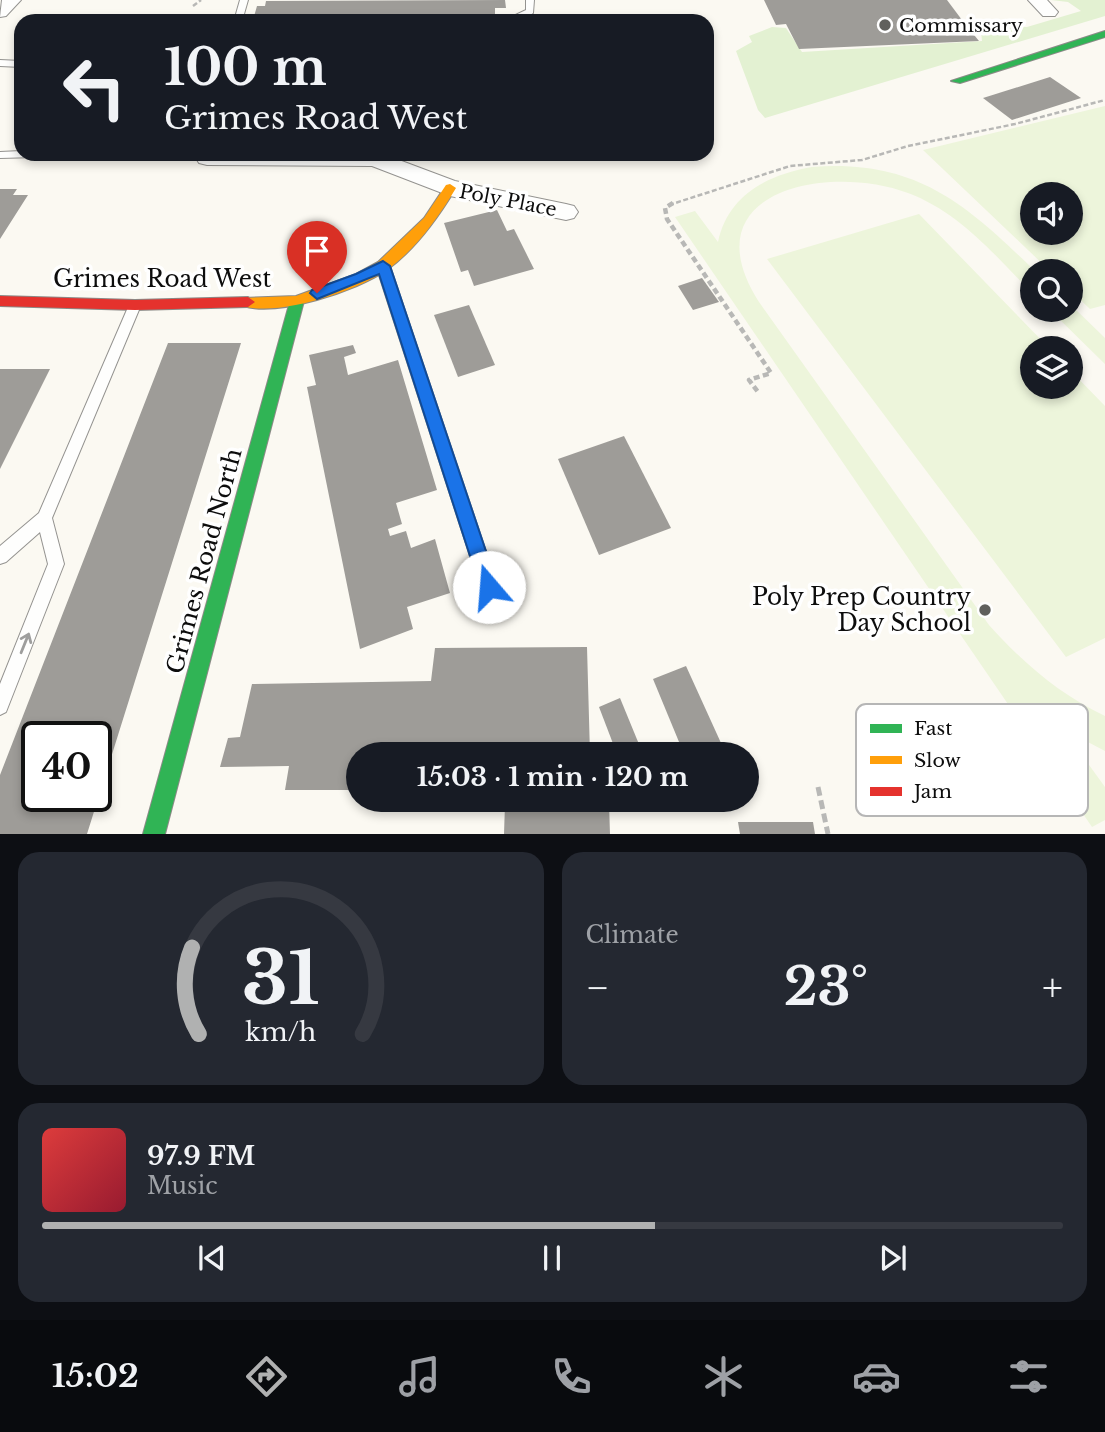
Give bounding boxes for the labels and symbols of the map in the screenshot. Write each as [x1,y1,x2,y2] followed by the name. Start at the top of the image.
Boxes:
[899,14,1023,37] place label: Commissary
[877,17,893,33] marker: Commissary
[457,180,559,221] street label: Poly Place
[287,221,347,293] pin
[53,265,271,293] street label: Grimes Road West
[160,445,248,677] street label: Grimes Road North
[452,550,526,624] position arrow
[752,583,971,637] place label: Poly Prep Country Day School
[977,602,993,618] marker: Poly Prep Country Day School
[20,632,33,654] one-way arrow
[856,704,1088,816] legend
[914,717,953,740] text: Fast
[21,721,112,812] speed limit sign: 40
[914,749,961,772] text: Slow
[911,780,952,803] text: Jam

